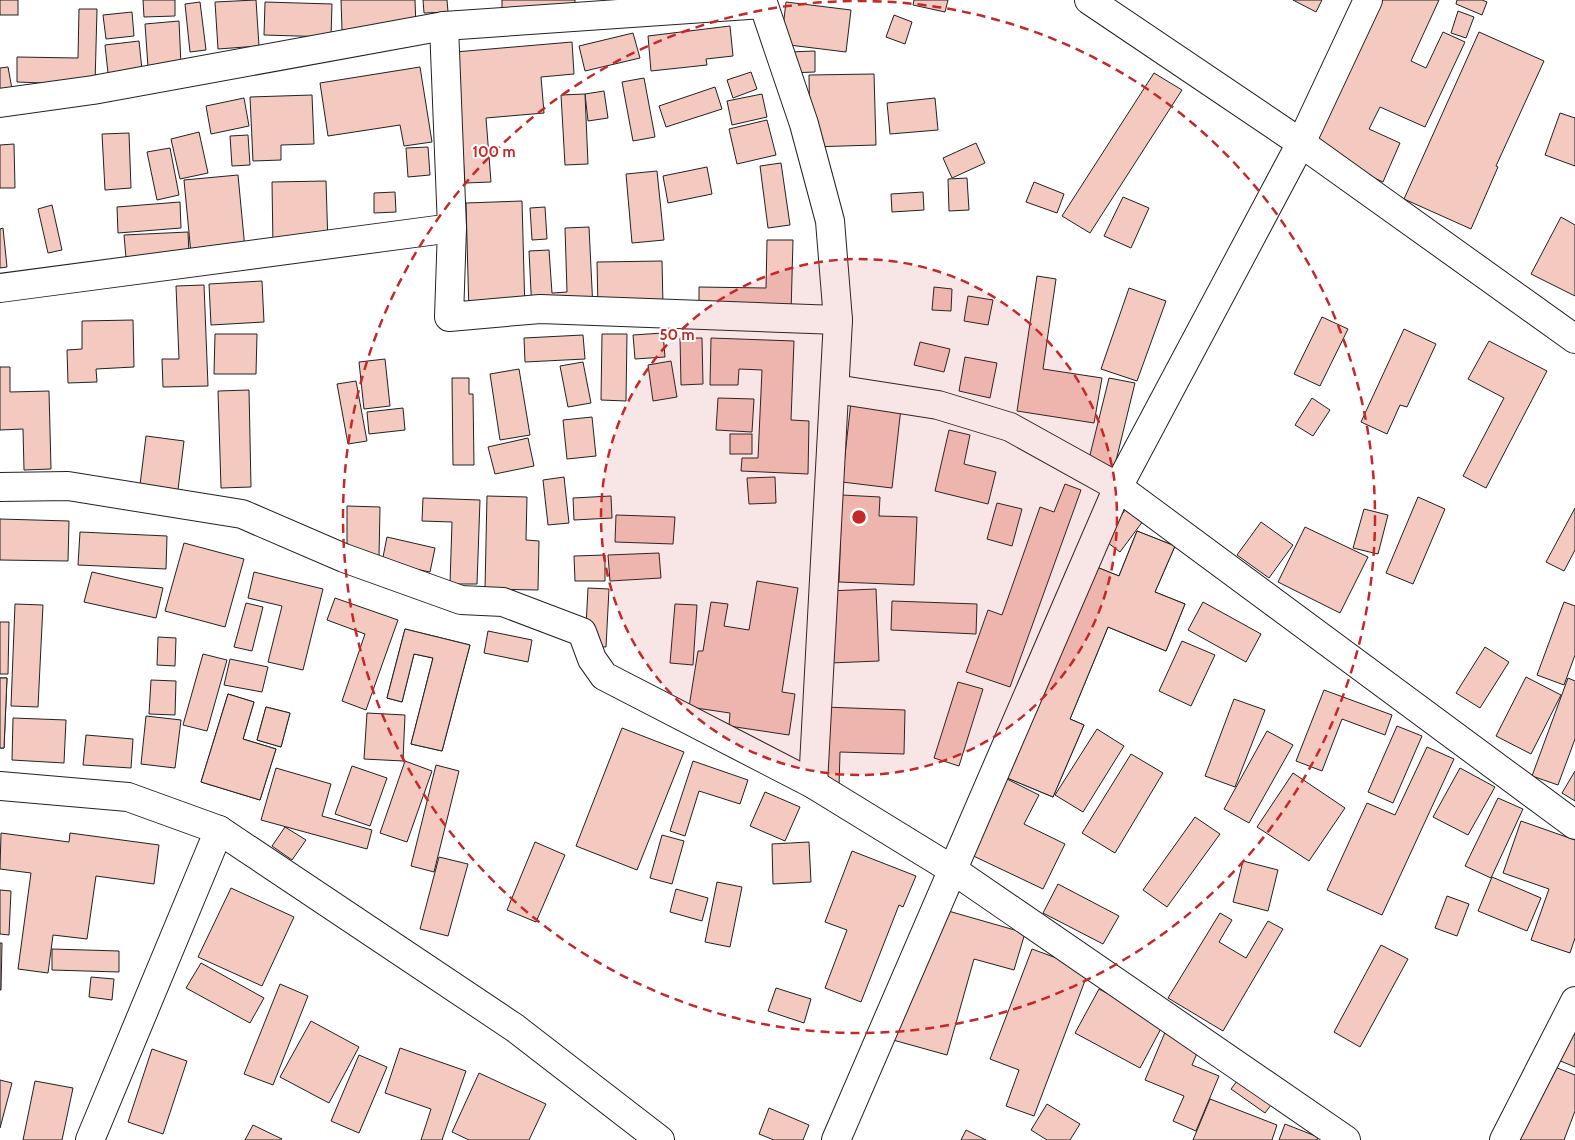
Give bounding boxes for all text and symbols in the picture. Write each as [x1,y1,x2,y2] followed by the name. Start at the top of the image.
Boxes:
[472,143,516,161] text: 100 m
[659,326,695,344] text: 50 m
[850,508,868,526] centre of rings

